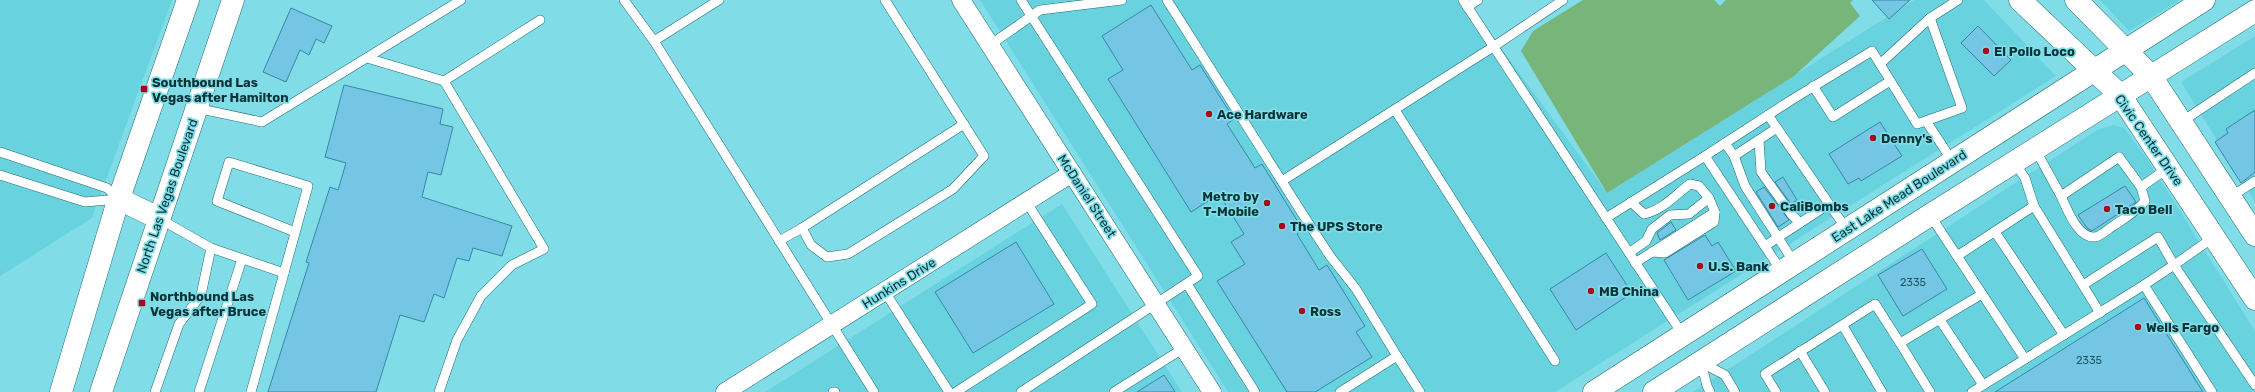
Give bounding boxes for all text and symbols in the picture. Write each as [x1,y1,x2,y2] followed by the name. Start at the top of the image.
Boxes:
[1994,44,2075,59] place label: El Pollo Loco
[1981,46,1991,56] marker: El Pollo Loco
[152,75,289,105] place label: Southbound Las Vegas after Hamilton
[139,84,149,94] marker: Southbound Las Vegas after Hamilton
[2112,92,2186,188] street label: Civic Center Drive
[1217,107,1308,122] place label: Ace Hardware
[1204,109,1214,119] marker: Ace Hardware
[133,117,201,275] street label: North Las Vegas Boulevard
[1881,131,1932,146] place label: Denny's
[1868,133,1878,143] marker: Denny's
[1829,147,1969,245] street label: East Lake Mead Boulevard
[1055,152,1119,240] street label: McDaniel Street
[1202,189,1259,219] place label: Metro by T-Mobile
[1262,198,1272,208] marker: Metro by T-Mobile
[1780,199,1849,214] place label: CaliBombs
[1767,201,1777,211] marker: CaliBombs
[2115,202,2172,217] place label: Taco Bell
[2102,204,2112,214] marker: Taco Bell
[1290,219,1383,234] place label: The UPS Store
[1277,221,1287,231] marker: The UPS Store
[859,254,939,312] street label: Hunkins Drive
[1708,259,1769,274] place label: U.S. Bank
[1695,261,1705,271] marker: U.S. Bank
[1900,276,1927,289] house number: 2335
[1599,284,1659,299] place label: MB China
[1586,286,1596,296] marker: MB China
[150,289,267,319] place label: Northbound Las Vegas after Bruce
[137,298,147,308] marker: Northbound Las Vegas after Bruce
[1310,304,1341,319] place label: Ross
[1297,306,1307,316] marker: Ross
[2146,320,2219,335] place label: Wells Fargo
[2133,322,2143,332] marker: Wells Fargo
[2076,354,2103,367] house number: 2335

